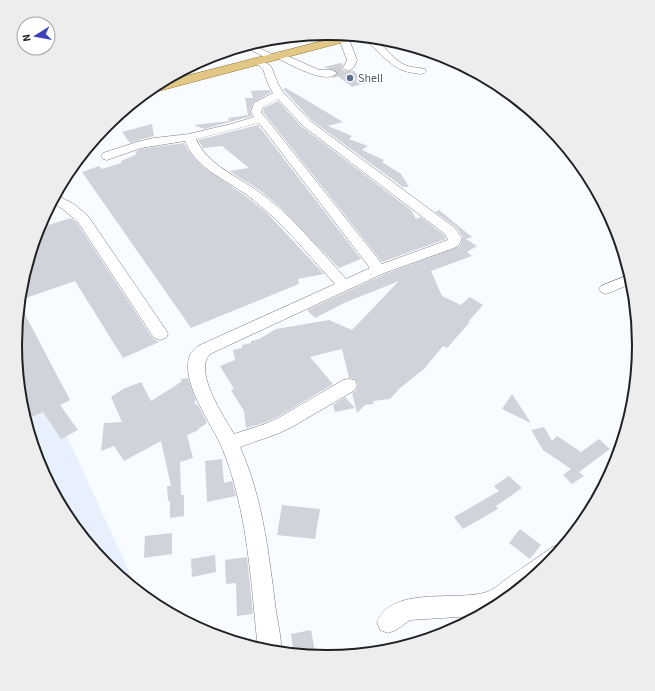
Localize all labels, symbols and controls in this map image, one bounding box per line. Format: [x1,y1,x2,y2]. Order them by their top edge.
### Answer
north arrow [16,16,56,56]
text: N [19,33,35,43]
place label: Shell [358,70,383,87]
marker: Shell [345,73,355,83]

